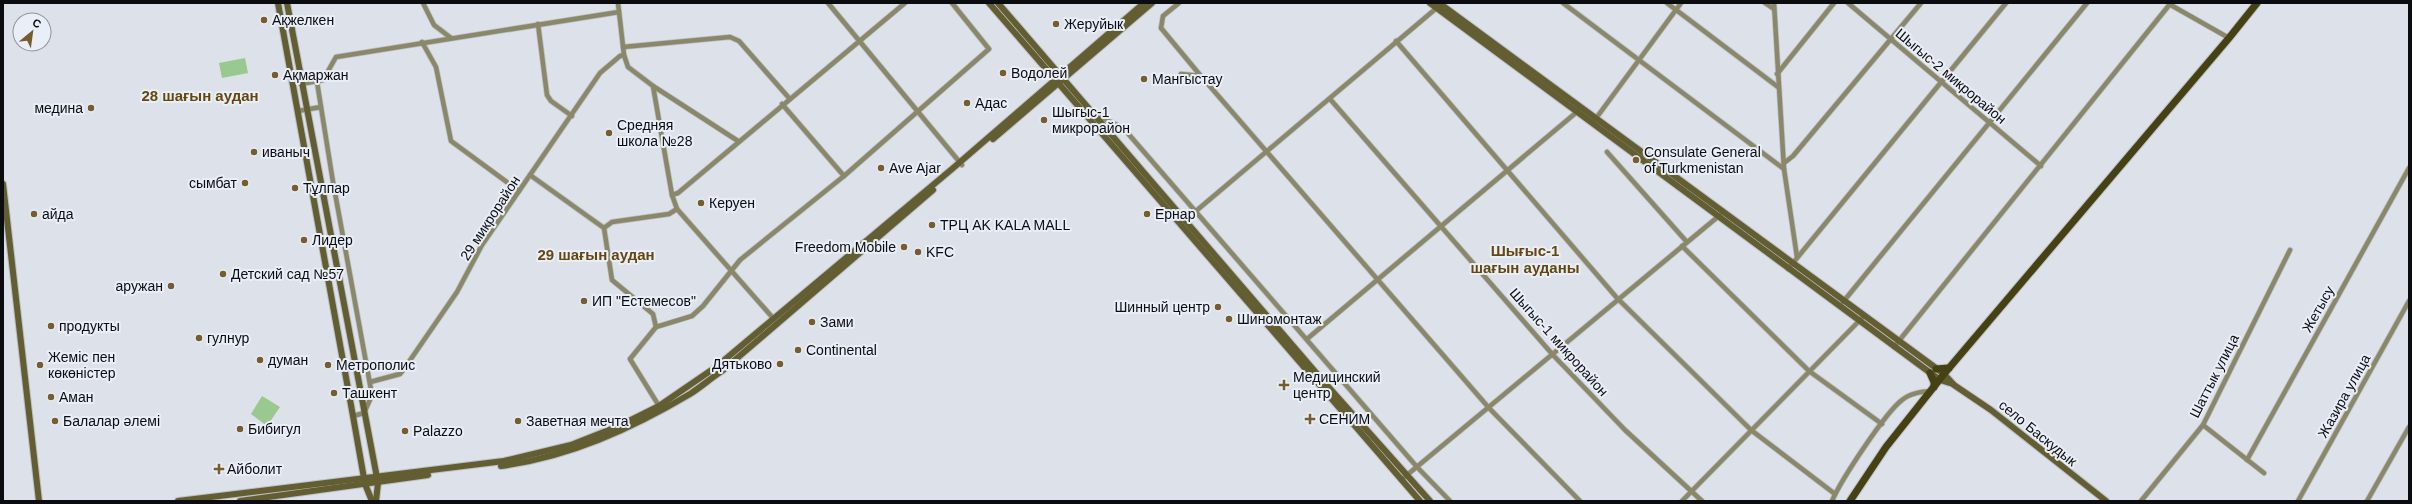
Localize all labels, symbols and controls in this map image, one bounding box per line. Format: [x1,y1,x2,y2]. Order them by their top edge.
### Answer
north arrow [12,12,52,52]
place label: Ақжелкен [272,12,334,28]
marker: Ақжелкен [259,15,269,25]
text: С [30,16,43,30]
place label: Жеруйык [1064,16,1124,32]
marker: Жеруйык [1051,19,1061,29]
street label: Шыгыс-2 микрорайон [1892,25,2010,127]
place label: Водолей [1011,65,1067,81]
place label: Ақмаржан [283,67,349,83]
marker: Водолей [998,68,1008,78]
marker: Ақмаржан [270,70,280,80]
place label: Мангыстау [1152,71,1222,87]
marker: Мангыстау [1139,74,1149,84]
district label: 28 шағын аудан [141,87,259,104]
place label: Адас [975,95,1007,111]
marker: Адас [962,98,972,108]
place label: медина [34,100,83,116]
marker: медина [86,103,96,113]
place label: Шыгыс-1 микрорайон [1052,104,1130,136]
marker: Шыгыс-1 микрорайон [1039,115,1049,125]
place label: Средняя школа №28 [617,117,693,149]
marker: Средняя школа №28 [604,128,614,138]
place label: иваныч [262,144,310,160]
place label: Consulate General of Turkmenistan [1644,144,1761,176]
marker: иваныч [249,147,259,157]
marker: Consulate General of Turkmenistan [1631,155,1641,165]
place label: Ave Ajar [889,160,941,176]
marker: Ave Ajar [876,163,886,173]
street label: 29 микрорайон [457,173,523,263]
place label: сымбат [189,175,238,191]
marker: сымбат [240,178,250,188]
place label: Тұлпар [303,180,350,196]
marker: Тұлпар [290,183,300,193]
place label: Керуен [709,195,755,211]
marker: Керуен [696,198,706,208]
place label: айда [42,206,74,222]
place label: Ернар [1155,206,1196,222]
marker: айда [29,209,39,219]
marker: Ернар [1142,209,1152,219]
place label: ТРЦ AK KALA MALL [940,217,1070,233]
marker: ТРЦ AK KALA MALL [927,220,937,230]
place label: Лидер [312,232,353,248]
marker: Лидер [299,235,309,245]
place label: Freedom Mobile [795,239,896,255]
marker: Freedom Mobile [899,242,909,252]
district label: Шығыс-1 шағын ауданы [1470,242,1580,276]
place label: KFC [926,244,954,260]
district label: 29 шағын аудан [537,246,655,263]
marker: KFC [913,247,923,257]
place label: Детский сад №57 [231,266,344,282]
marker: Детский сад №57 [218,269,228,279]
place label: аружан [116,278,163,294]
marker: аружан [166,281,176,291]
street label: Жетысу [2299,283,2337,335]
street label: Шыгыс-1 микрорайон [1506,285,1612,399]
place label: ИП "Естемесов" [592,293,696,309]
marker: ИП "Естемесов" [579,296,589,306]
place label: Шинный центр [1115,299,1210,315]
marker: Шинный центр [1213,302,1223,312]
place label: Шиномонтаж [1237,311,1322,327]
place label: Зами [820,314,854,330]
marker: Шиномонтаж [1224,314,1234,324]
marker: Зами [807,317,817,327]
place label: продукты [59,318,120,334]
marker: продукты [46,321,56,331]
place label: гулнур [207,330,250,346]
street label: Шаттык улица [2186,331,2242,420]
marker: гулнур [194,333,204,343]
place label: Continental [806,342,877,358]
marker: Continental [793,345,803,355]
place label: Жеміс пен көкөністер [48,349,116,381]
street label: Жазира улица [2314,351,2374,441]
place label: думан [268,352,308,368]
marker: думан [255,355,265,365]
place label: Дятьково [712,356,772,372]
place label: Метрополис [336,357,415,373]
marker: Дятьково [775,359,785,369]
marker: Жеміс пен көкөністер [35,360,45,370]
marker: Метрополис [323,360,333,370]
place label: Медицинский центр [1293,369,1381,401]
marker: Медицинский центр [1278,379,1290,391]
place label: Ташкент [342,385,398,401]
marker: Ташкент [329,388,339,398]
place label: Аман [59,389,93,405]
marker: Аман [46,392,56,402]
street label: село Баскудык [1996,397,2081,470]
place label: СЕНИМ [1319,411,1370,427]
place label: Балалар әлемі [63,413,160,429]
place label: Заветная мечта [526,413,629,429]
marker: СЕНИМ [1304,413,1316,425]
marker: Балалар әлемі [50,416,60,426]
marker: Заветная мечта [513,416,523,426]
place label: Бибигул [248,421,301,437]
place label: Palazzo [413,423,463,439]
marker: Бибигул [235,424,245,434]
marker: Palazzo [400,426,410,436]
place label: Айболит [227,461,283,477]
marker: Айболит [214,464,224,474]

